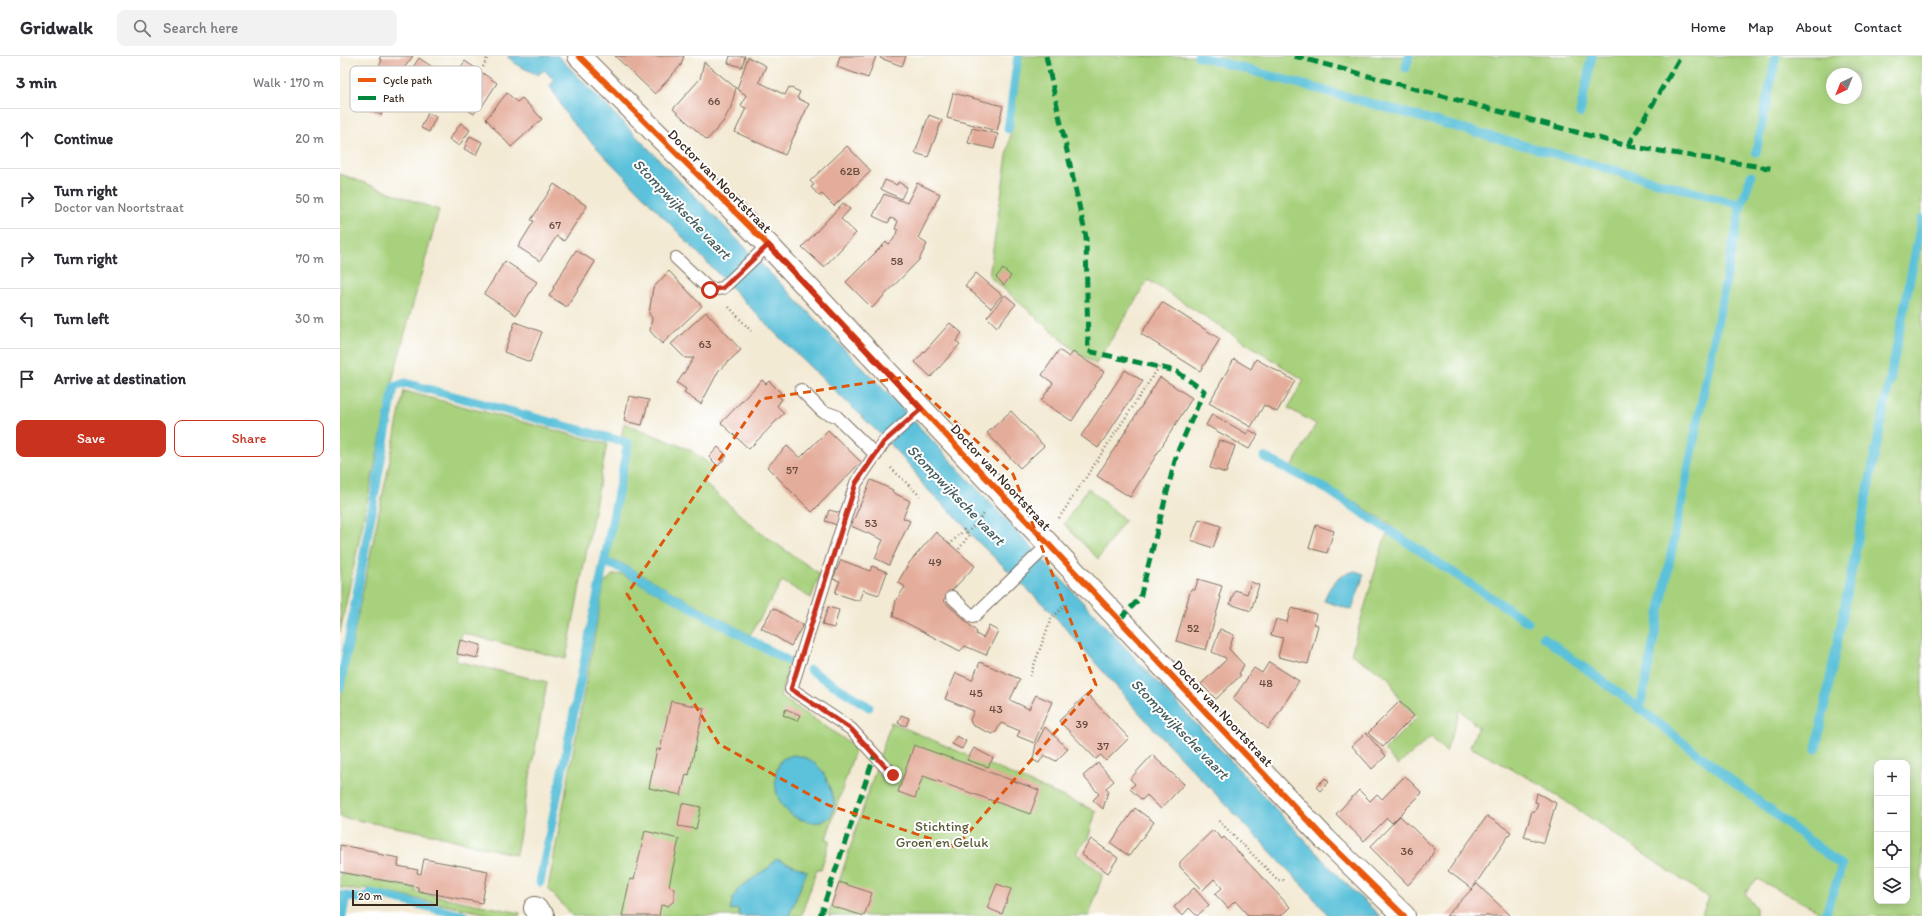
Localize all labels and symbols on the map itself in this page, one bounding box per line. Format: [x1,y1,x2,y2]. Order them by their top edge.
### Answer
legend [350,66,482,112]
north arrow [1826,68,1862,104]
text: Cycle path [383,74,432,87]
text: Path [383,92,405,105]
house number: 66 [708,94,720,108]
street label: Doctor van Noortstraat [664,126,775,237]
water label: Stompwijksche vaart [629,155,736,264]
house number: 62B [840,164,860,178]
house number: 67 [549,218,561,232]
house number: 58 [891,254,904,268]
route start [701,281,719,299]
house number: 63 [699,337,712,351]
street label: Doctor van Noortstraat [947,420,1055,534]
water label: Stompwijksche vaart [903,441,1010,550]
house number: 57 [786,463,798,477]
house number: 53 [865,516,878,530]
house number: 49 [928,555,942,569]
house number: 52 [1187,621,1200,635]
street label: Doctor van Noortstraat [1169,656,1277,770]
water label: Stompwijksche vaart [1127,675,1234,784]
house number: 48 [1259,676,1273,690]
house number: 45 [969,686,983,700]
house number: 43 [989,702,1003,716]
house number: 39 [1076,717,1088,731]
house number: 37 [1097,739,1109,753]
route end [884,766,902,784]
park label: Stichting Groen en Geluk [896,818,988,851]
house number: 36 [1401,844,1413,858]
scale bar [352,888,438,907]

